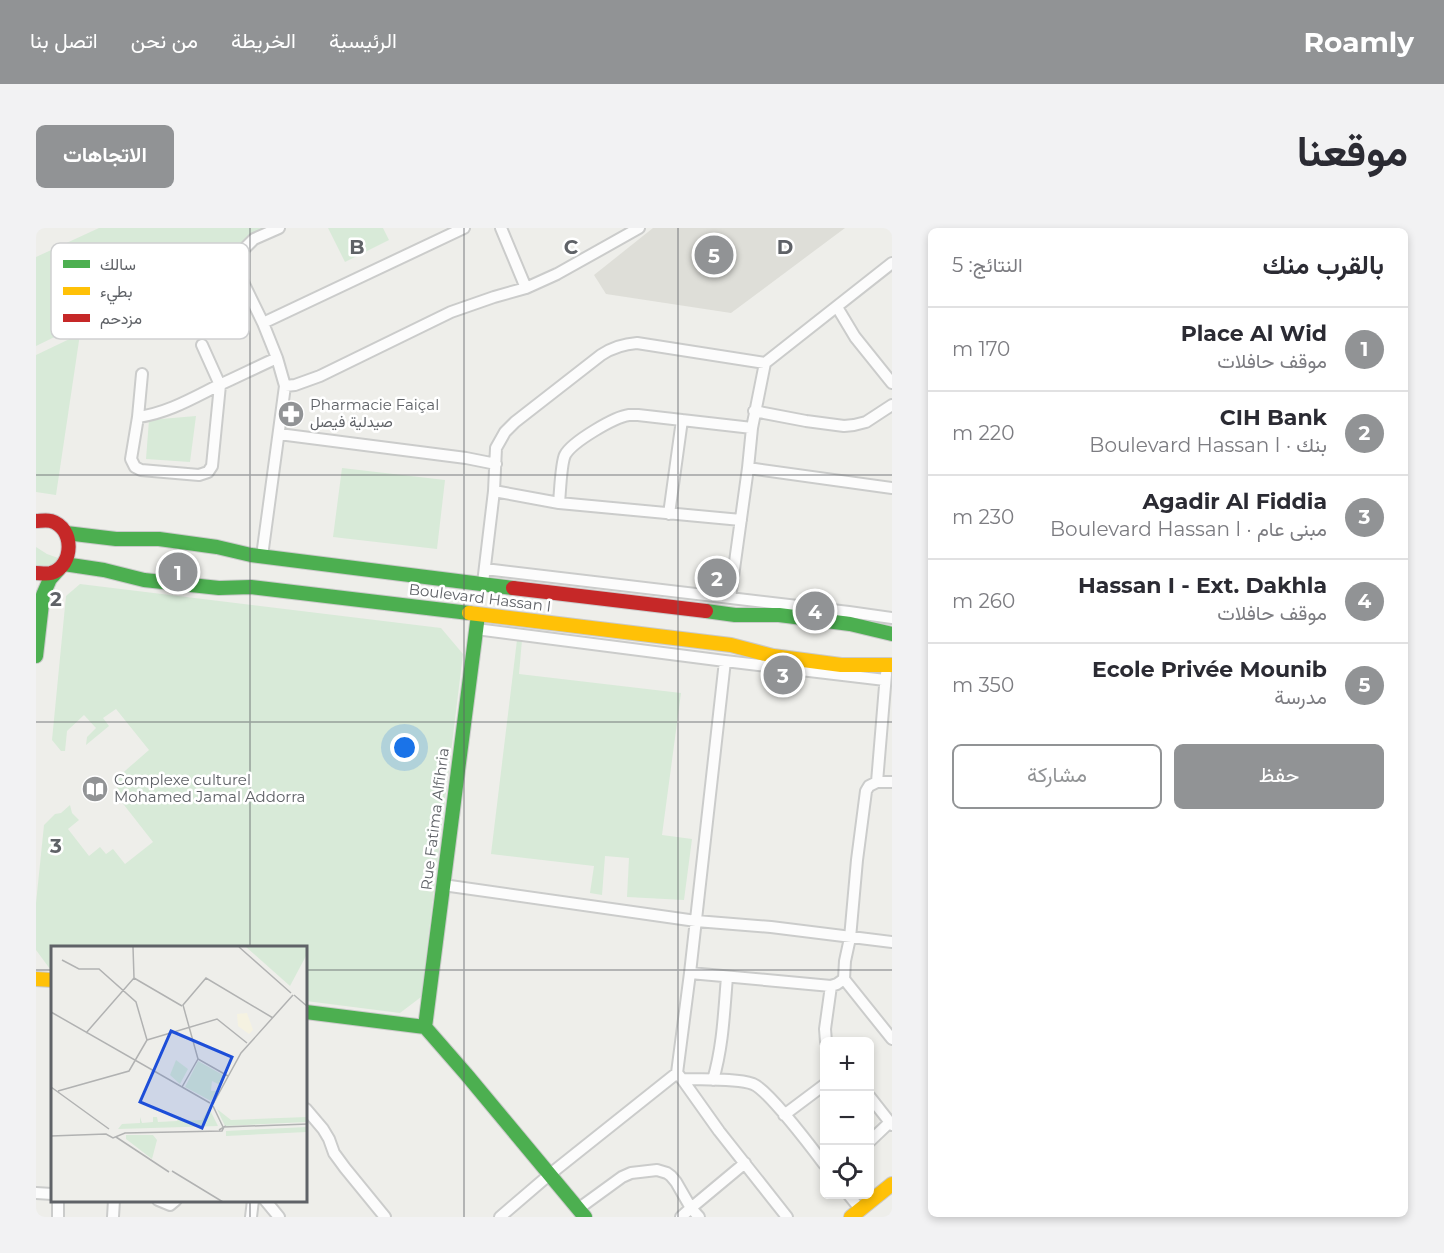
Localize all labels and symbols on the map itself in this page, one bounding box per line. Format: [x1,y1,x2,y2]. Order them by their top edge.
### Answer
pin: 5 [694,232,734,278]
text: B [349,235,365,259]
text: C [564,235,579,259]
text: D [777,235,793,259]
legend [51,243,249,339]
text: سالك [100,255,136,274]
text: بطيء [100,282,132,305]
text: مزدحم [100,309,142,329]
place label: Pharmacie Faiçal صيدلية فيصل [310,395,439,431]
pharmacy icon: Pharmacie Faiçal صيدلية فيصل [276,399,306,429]
pin: 1 [158,550,198,594]
pin: 2 [698,556,736,600]
street label: Boulevard Hassan I [408,579,552,616]
text: 2 [50,587,62,611]
pin: 4 [796,588,834,634]
pin: 3 [764,652,802,698]
your location [390,733,419,762]
street label: Rue Fatima Alfihria [416,747,453,891]
place label: Complexe culturel Mohamed Jamal Addorra [114,770,305,806]
library icon: Complexe culturel Mohamed Jamal Addorra [80,774,110,804]
text: 3 [49,834,62,858]
inset map [51,946,308,1202]

